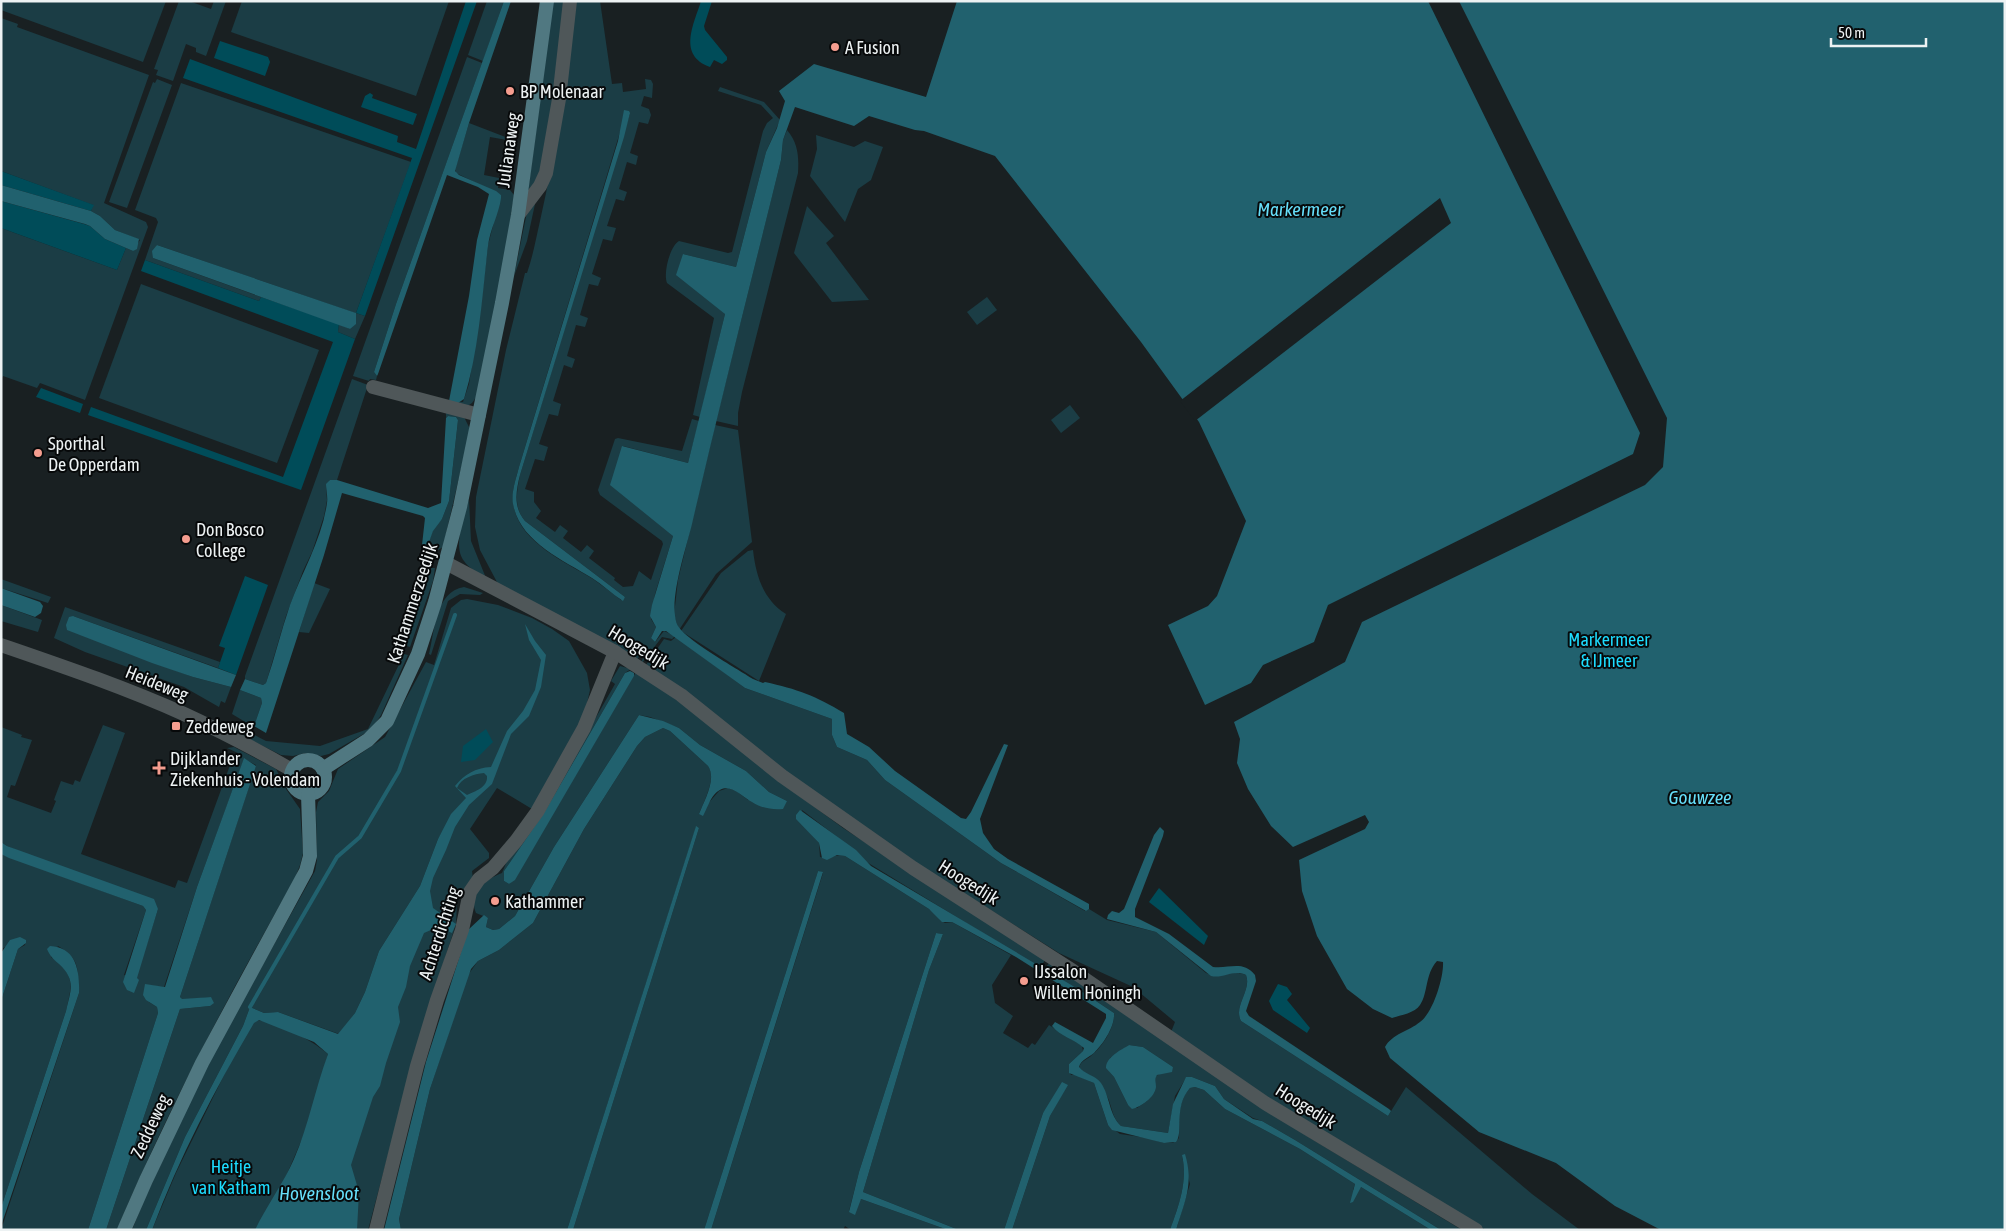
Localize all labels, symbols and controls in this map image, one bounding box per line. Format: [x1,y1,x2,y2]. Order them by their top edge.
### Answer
scale bar [1831,15,1926,47]
text: 50 m [1838,24,1865,41]
place label: A Fusion [845,37,900,58]
marker: A Fusion [829,41,841,53]
place label: BP Molenaar [520,81,605,102]
marker: BP Molenaar [504,85,516,97]
street label: Julianaweg [492,111,524,189]
water label: Markermeer [1257,198,1344,220]
place label: Sporthal De Opperdam [48,433,140,475]
marker: Sporthal De Opperdam [32,447,44,459]
place label: Don Bosco College [196,519,264,561]
marker: Don Bosco College [180,533,192,545]
street label: Kathammerzeedijk [383,540,441,666]
street label: Hoogedijk [605,621,673,673]
park label: Markermeer & IJmeer [1568,629,1650,671]
street label: Heideweg [123,661,192,705]
place label: Zeddeweg [186,716,254,737]
marker: Zeddeweg [170,720,182,732]
place label: Dijklander Ziekenhuis - Volendam [170,748,320,790]
marker: Dijklander Ziekenhuis - Volendam [152,761,166,775]
water label: Gouwzee [1668,786,1732,808]
street label: Hoogedijk [935,855,1003,909]
street label: Achterdichting [414,884,464,982]
place label: Kathammer [505,891,584,912]
marker: Kathammer [489,895,501,907]
place label: IJssalon Willem Honingh [1034,961,1141,1003]
marker: IJssalon Willem Honingh [1018,975,1030,987]
street label: Hoogedijk [1272,1079,1340,1133]
street label: Zeddeweg [126,1091,174,1161]
park label: Heitje van Katham [192,1156,270,1198]
water label: Hovensloot [279,1182,360,1204]

